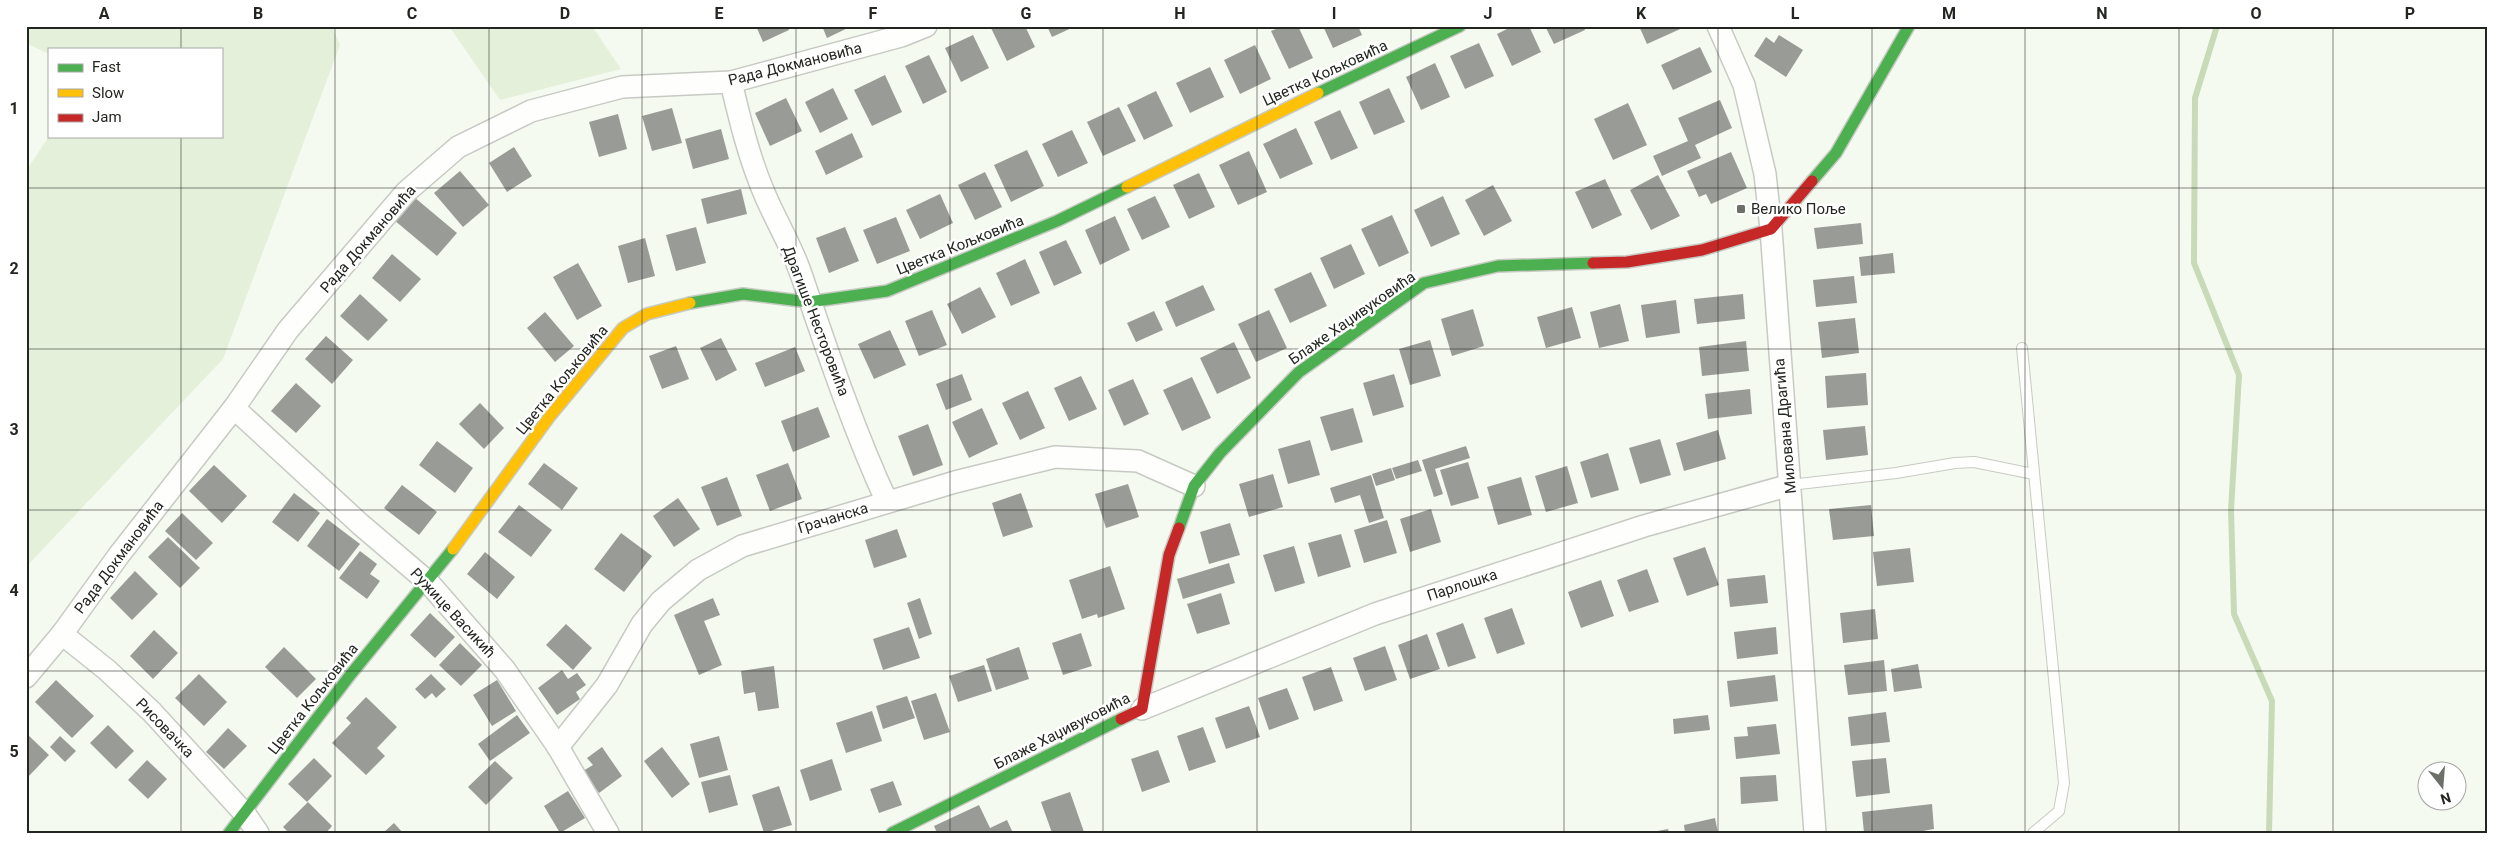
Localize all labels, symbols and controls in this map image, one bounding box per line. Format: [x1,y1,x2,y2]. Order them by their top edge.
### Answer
text: A [99,4,110,23]
text: B [253,4,263,23]
text: C [407,4,417,23]
text: D [560,4,570,23]
text: E [715,4,724,23]
text: F [869,4,878,23]
text: G [1021,4,1032,23]
text: H [1174,4,1186,23]
text: I [1332,4,1336,23]
text: J [1484,4,1492,23]
text: K [1636,4,1647,23]
text: L [1791,4,1800,23]
text: M [1942,4,1956,23]
text: N [2096,4,2108,23]
text: O [2250,4,2262,23]
text: P [2405,4,2415,23]
street label: Цветка Кољковића [1260,36,1390,110]
street label: Рада Докмановића [726,39,864,89]
legend [48,48,222,138]
text: Fast [92,58,121,76]
text: Slow [92,84,124,102]
text: 1 [9,99,19,118]
text: Jam [92,108,122,126]
street label: Рада Докмановића [316,181,420,297]
place label: Велико Поље [1751,200,1846,218]
marker: Велико Поље [1735,203,1747,215]
street label: Цветка Кољковића [894,211,1026,279]
street label: Драгише Несторовића [779,243,853,399]
text: 2 [9,259,19,278]
street label: Блаже Хаџивуковића [1285,268,1419,368]
street label: Цветка Кољковића [512,322,612,438]
street label: Милована Драгића [1770,358,1800,494]
text: 3 [9,420,19,439]
street label: Рада Докмановића [71,497,167,617]
street label: Грачанска [796,499,870,537]
street label: Ружице Васикић [407,564,499,662]
street label: Парлошка [1425,565,1499,605]
text: 4 [9,581,19,600]
street label: Цветка Кољковића [264,640,362,758]
street label: Блаже Хаџивуковића [991,689,1133,773]
street label: Рисовачка [132,695,198,761]
text: 5 [9,742,19,761]
north arrow [2416,762,2466,812]
text: N [2439,789,2453,808]

